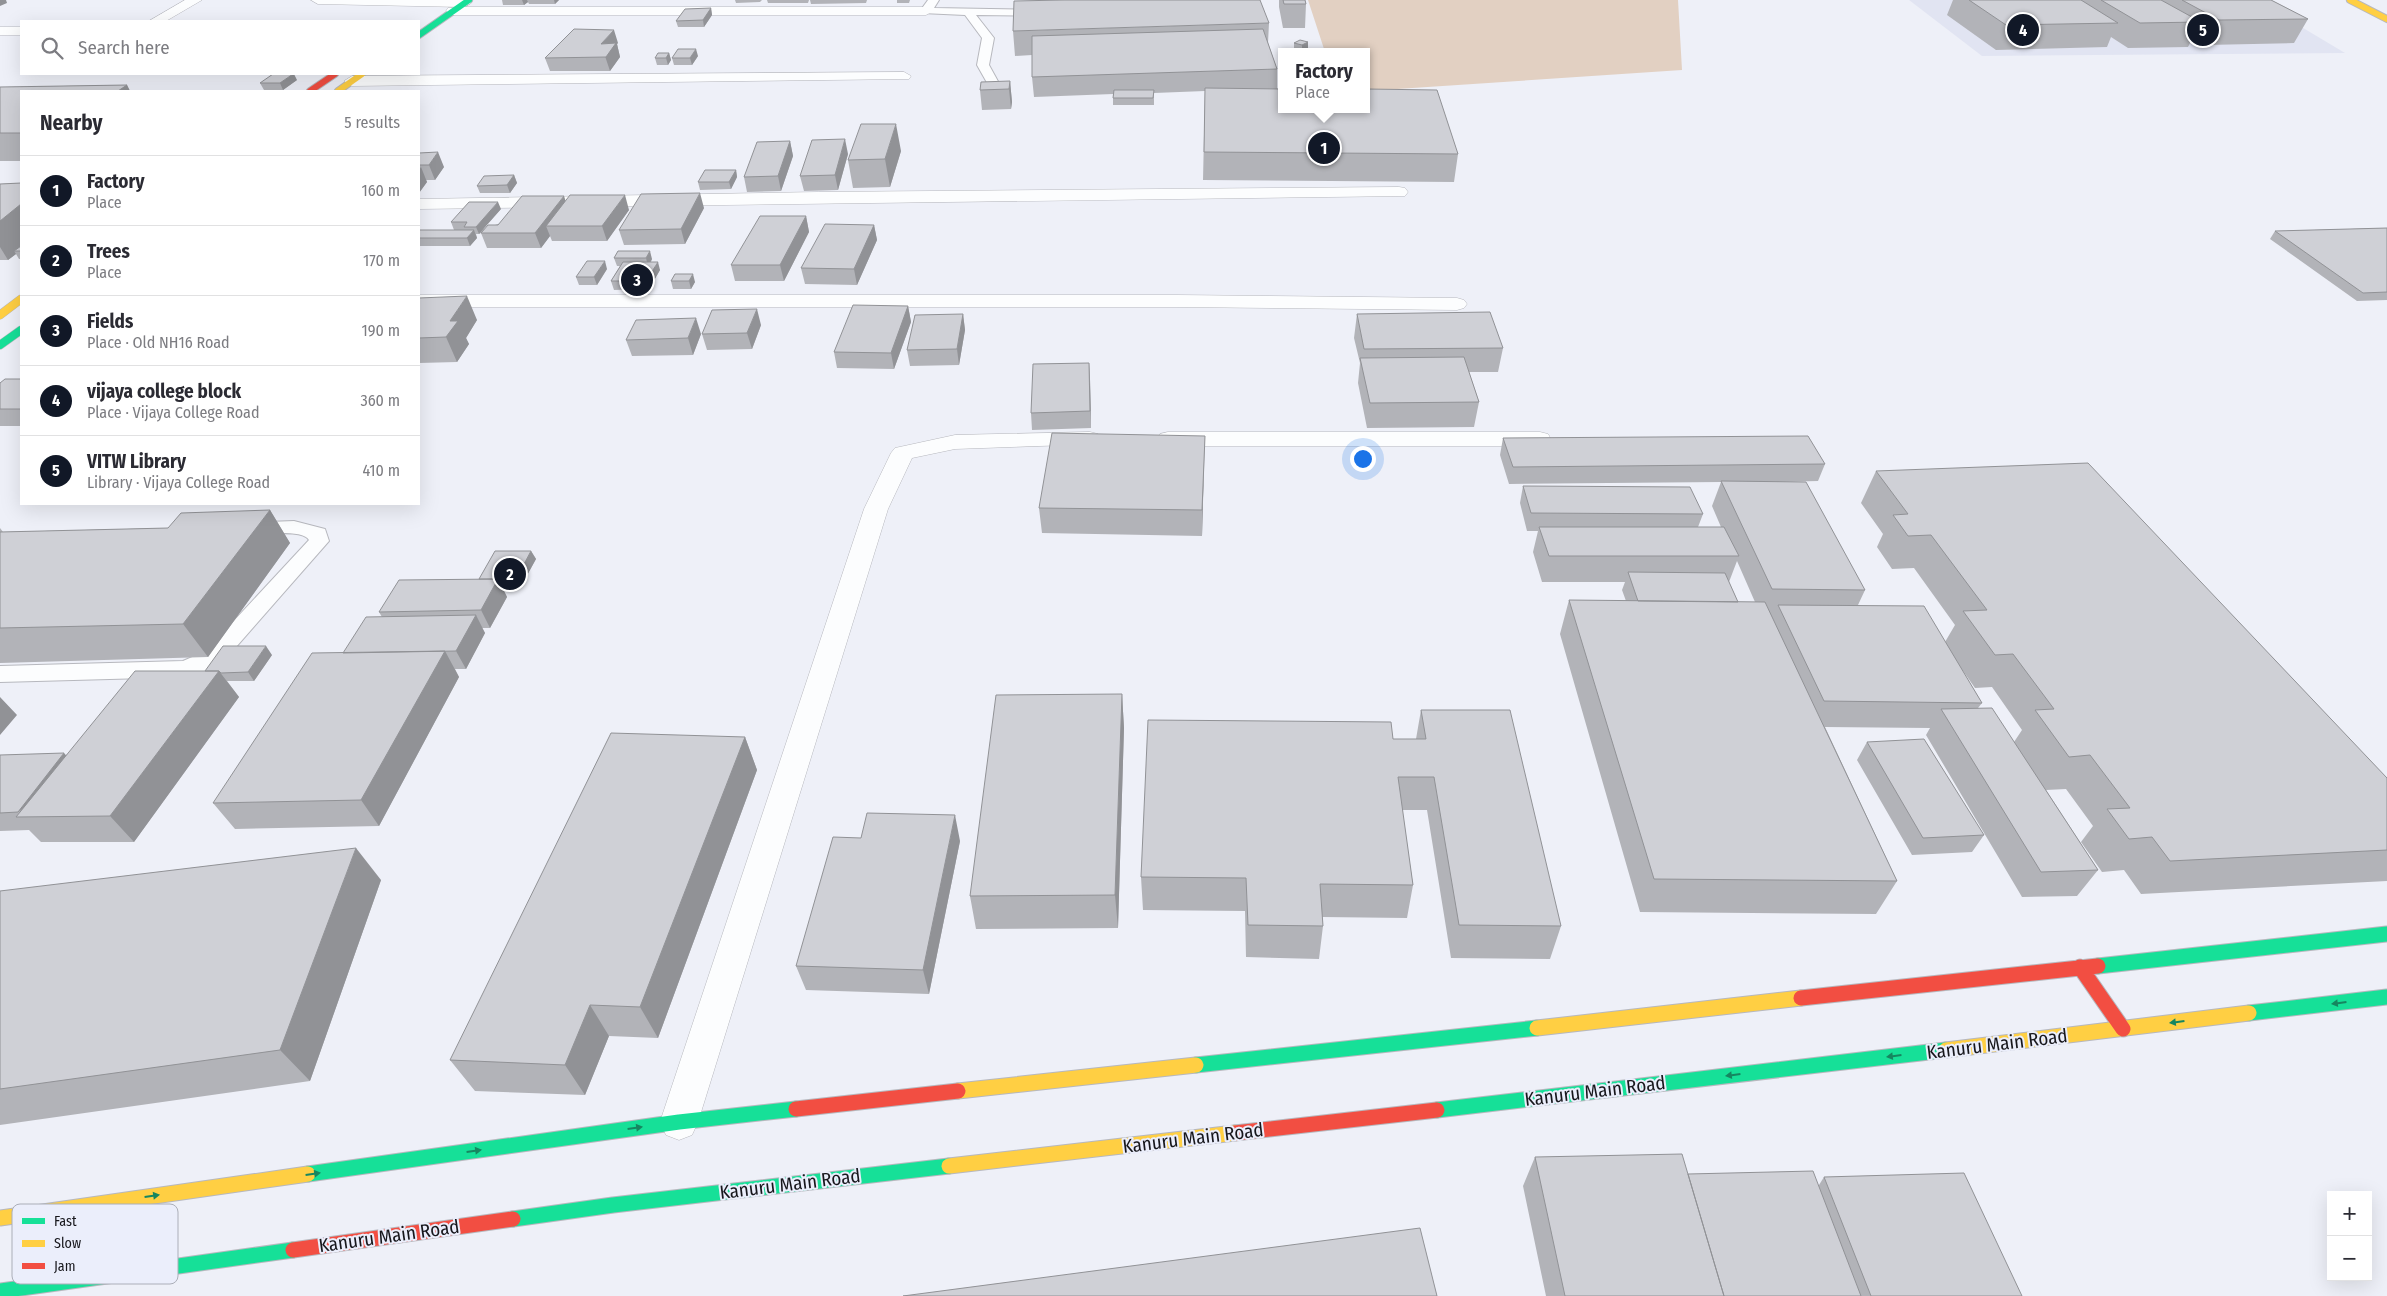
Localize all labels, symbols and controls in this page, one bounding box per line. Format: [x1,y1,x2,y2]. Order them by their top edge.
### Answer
pin: 4 [2007,11,2039,49]
pin: 5 [2187,11,2219,49]
search box [20,20,420,75]
icon: search [38,34,66,62]
text: Search here [78,36,170,59]
popup [1278,48,1370,113]
text: Factory [1295,60,1353,83]
text: Place [1295,83,1330,102]
text: Nearby [40,110,102,136]
text: 5 results [344,113,400,132]
pin: 1 [1308,129,1340,167]
text: Factory [87,170,144,193]
text: 1 [53,181,59,200]
text: 160 m [361,181,400,200]
text: Place [87,193,122,212]
text: Trees [87,240,130,263]
text: 2 [52,251,60,270]
text: 170 m [363,251,400,270]
pin: 3 [621,261,653,299]
text: Place [87,263,122,282]
text: Fields [87,310,133,333]
text: 3 [52,321,60,340]
text: 190 m [362,321,400,340]
text: Place · Old NH16 Road [87,333,230,352]
text: vijaya college block [87,380,241,403]
text: 4 [52,391,60,410]
text: 360 m [360,391,400,410]
text: Place · Vijaya College Road [87,403,259,422]
your location [1350,446,1376,472]
text: VITW Library [87,450,186,473]
text: 5 [52,461,60,480]
text: 410 m [362,461,400,480]
text: Library · Vijaya College Road [87,473,270,492]
pin: 2 [494,555,526,593]
one-way arrow [2330,999,2346,1007]
one-way arrow [2169,1018,2185,1026]
street label: Kanuru Main Road [1925,1024,2069,1064]
one-way arrow [1886,1052,1902,1060]
street label: Kanuru Main Road [1523,1071,1667,1111]
one-way arrow [1725,1071,1741,1079]
street label: Kanuru Main Road [1121,1118,1265,1158]
one-way arrow [627,1124,643,1132]
one-way arrow [466,1146,482,1154]
street label: Kanuru Main Road [718,1164,862,1204]
one-way arrow [305,1169,321,1177]
map controls [2327,1191,2372,1281]
button: + [2327,1191,2372,1236]
one-way arrow [145,1192,161,1200]
legend [12,1204,178,1284]
text: Fast [54,1213,77,1230]
street label: Kanuru Main Road [317,1215,461,1257]
text: Slow [54,1235,81,1252]
button: − [2327,1236,2372,1281]
text: Jam [54,1258,75,1275]

